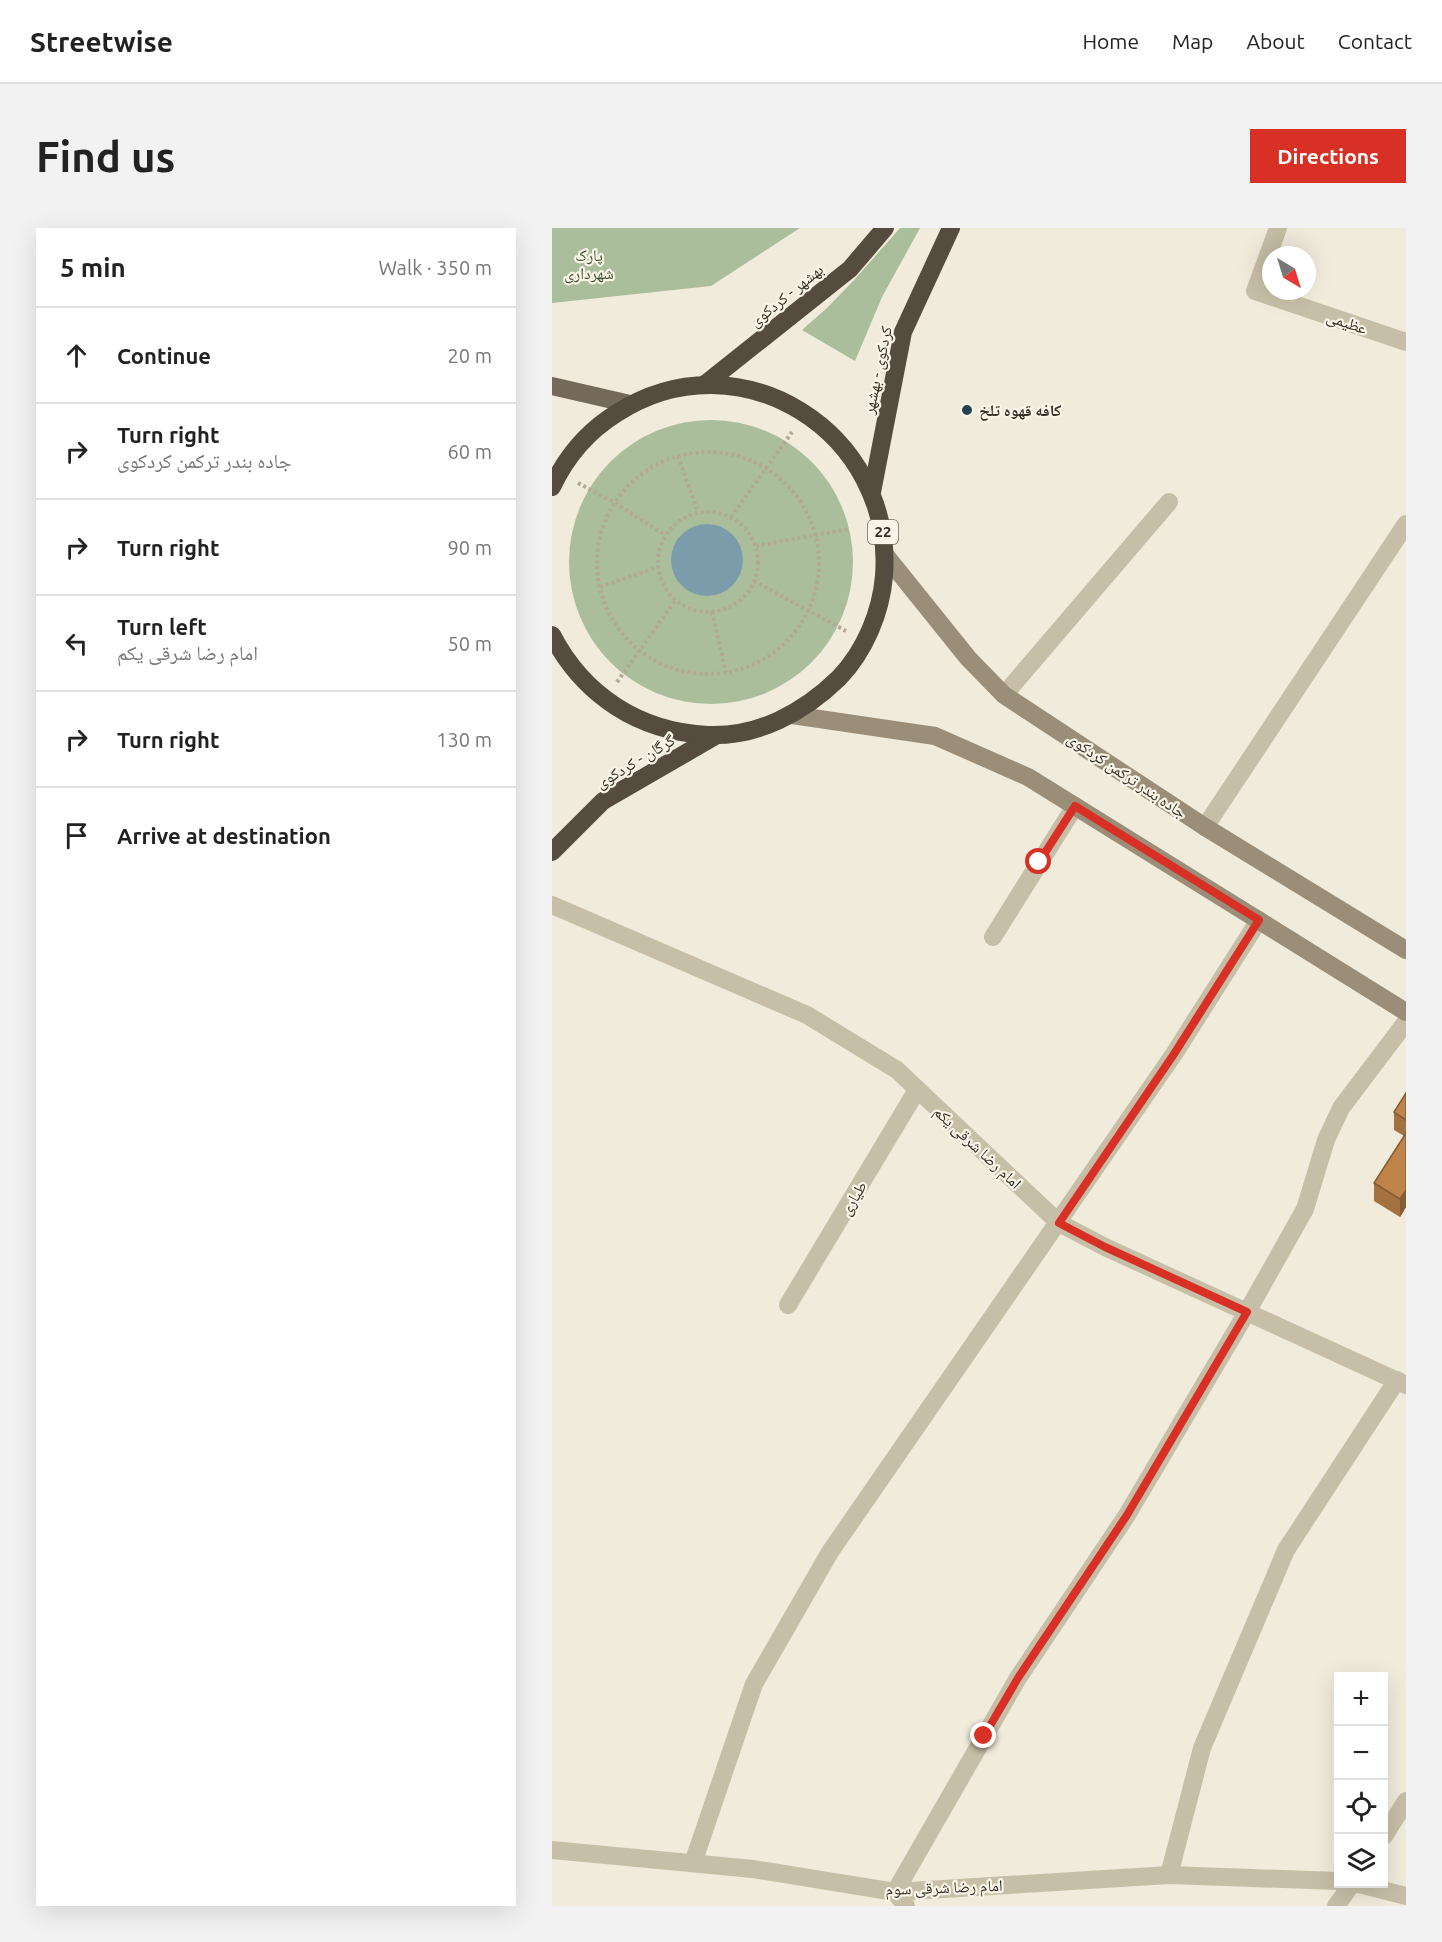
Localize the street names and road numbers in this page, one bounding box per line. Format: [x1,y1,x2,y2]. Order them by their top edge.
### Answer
street label: بهشهر - کردکوی [746,260,828,332]
street label: عظیمی [1324,307,1370,339]
street label: کردکوی - بهشهر [859,324,897,417]
road number: 22 [868,520,898,544]
street label: جاده بندر ترکمن کردکوی [1063,729,1190,823]
street label: گرگان - کردکوی [592,730,679,793]
street label: امام رضا شرقی یکم [929,1102,1025,1193]
street label: طیاری [836,1178,872,1219]
street label: امام رضا شرقی سوم [885,1876,1003,1900]

